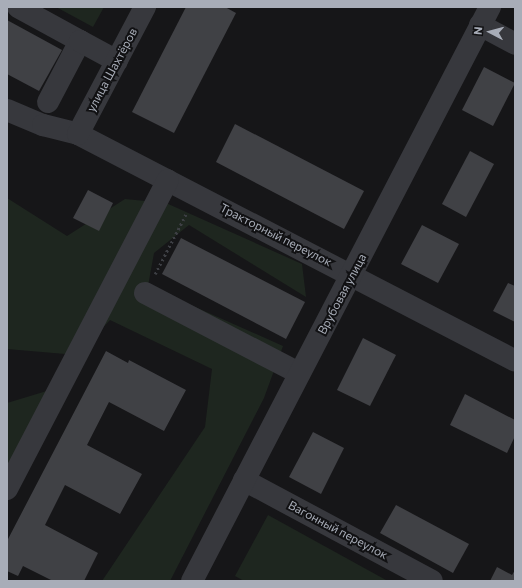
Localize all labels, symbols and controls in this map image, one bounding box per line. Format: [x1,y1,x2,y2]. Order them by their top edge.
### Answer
north arrow [470,12,510,52]
street label: улица Шахтёров [84,26,140,114]
text: N [471,26,484,35]
street label: Тракторный переулок [218,201,334,269]
street label: Врубовая улица [315,251,369,337]
street label: Вагонный переулок [286,498,390,562]

